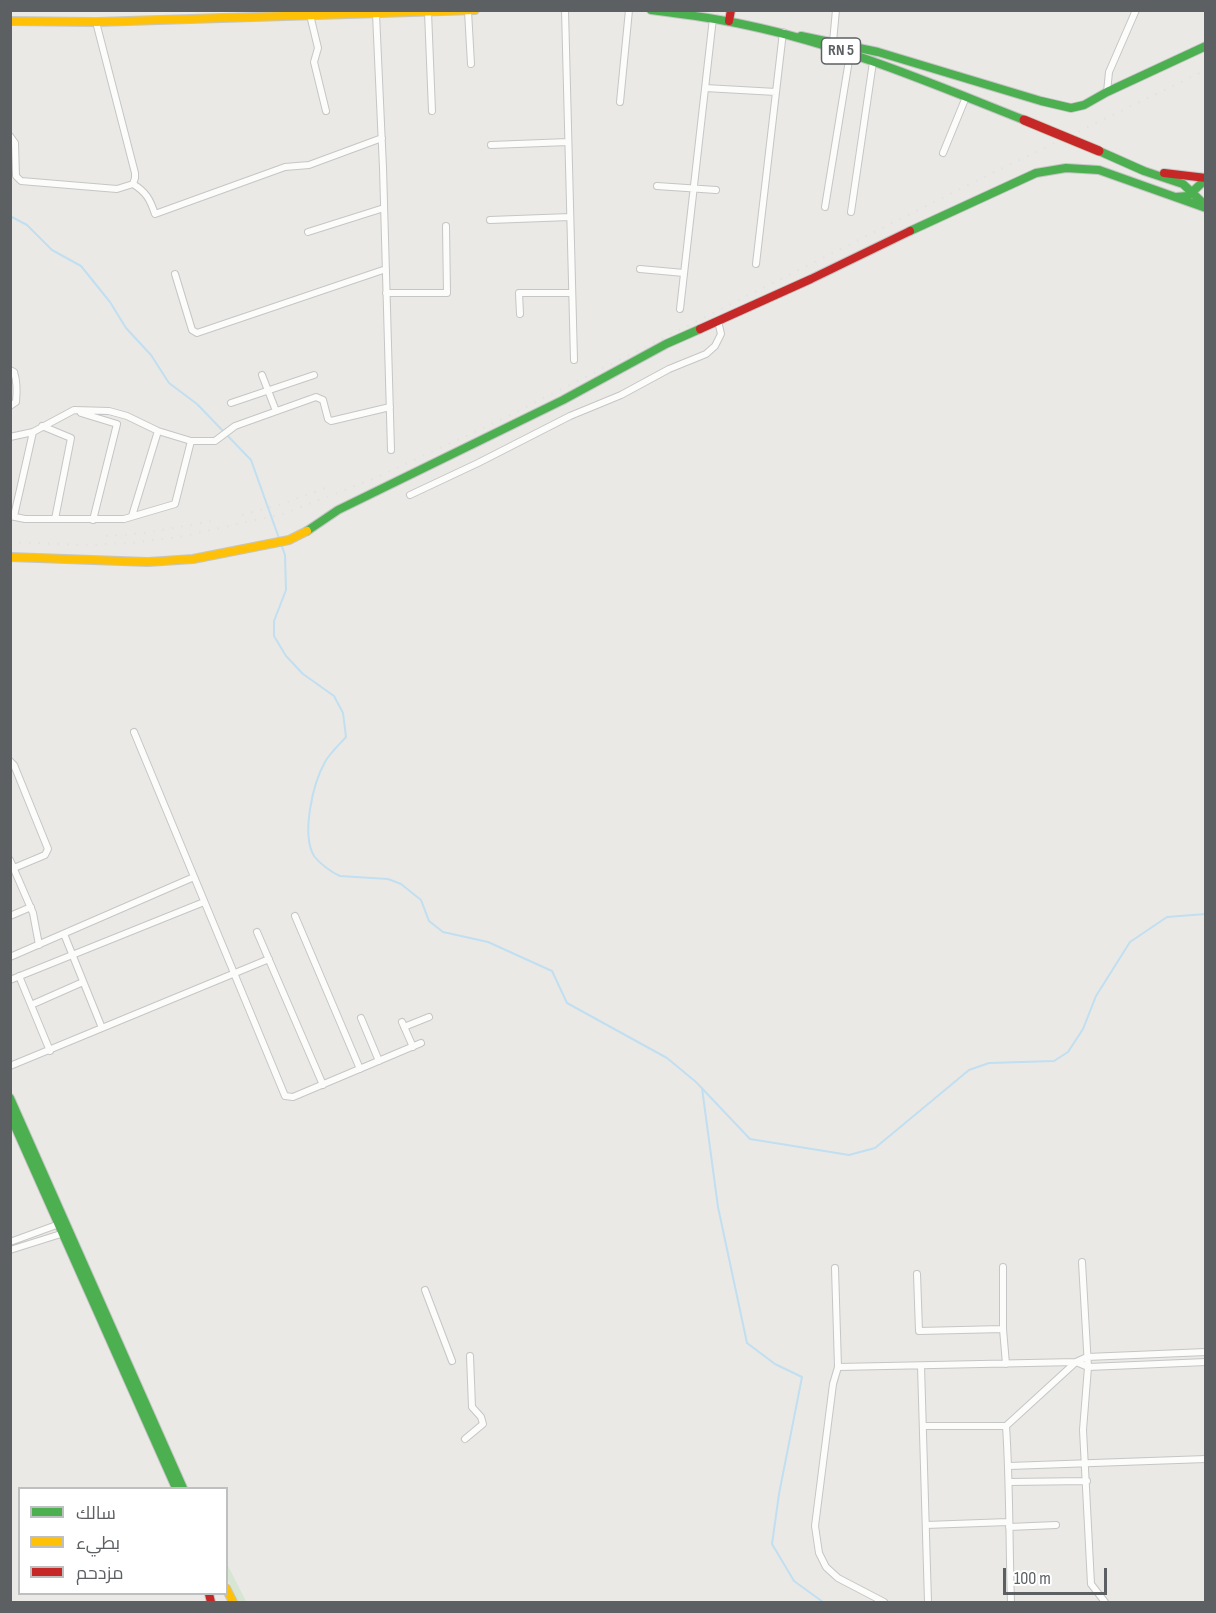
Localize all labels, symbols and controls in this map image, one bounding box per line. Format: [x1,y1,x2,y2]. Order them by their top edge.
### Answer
road number: RN 5 [822,38,860,64]
legend [18,1487,228,1595]
text: سالك [76,1503,116,1524]
text: بطيء [76,1533,120,1554]
scale bar [1006,1556,1110,1594]
text: مزدحم [76,1563,124,1584]
text: 100 m [1014,1568,1051,1589]

